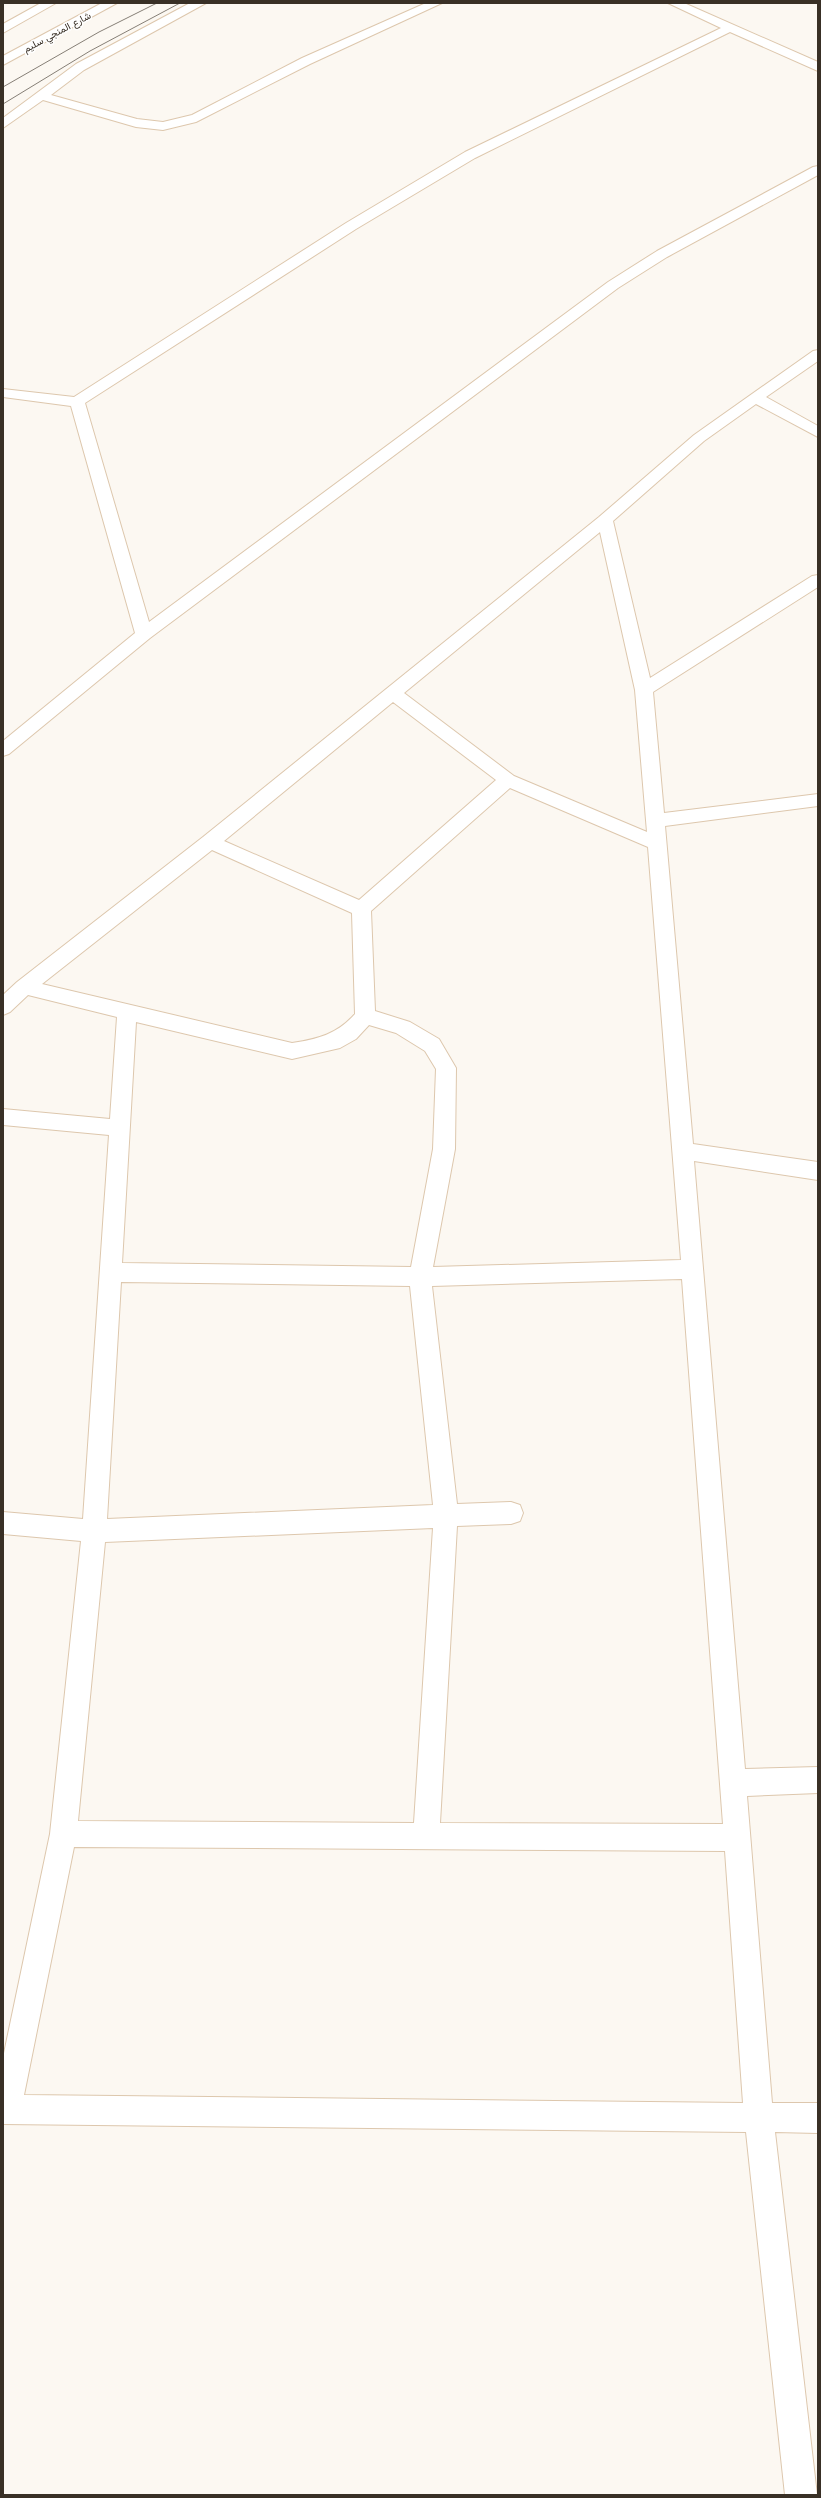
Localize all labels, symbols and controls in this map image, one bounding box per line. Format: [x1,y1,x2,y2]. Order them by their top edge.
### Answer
street label: شارع المنجي سليم [20,8,94,57]

